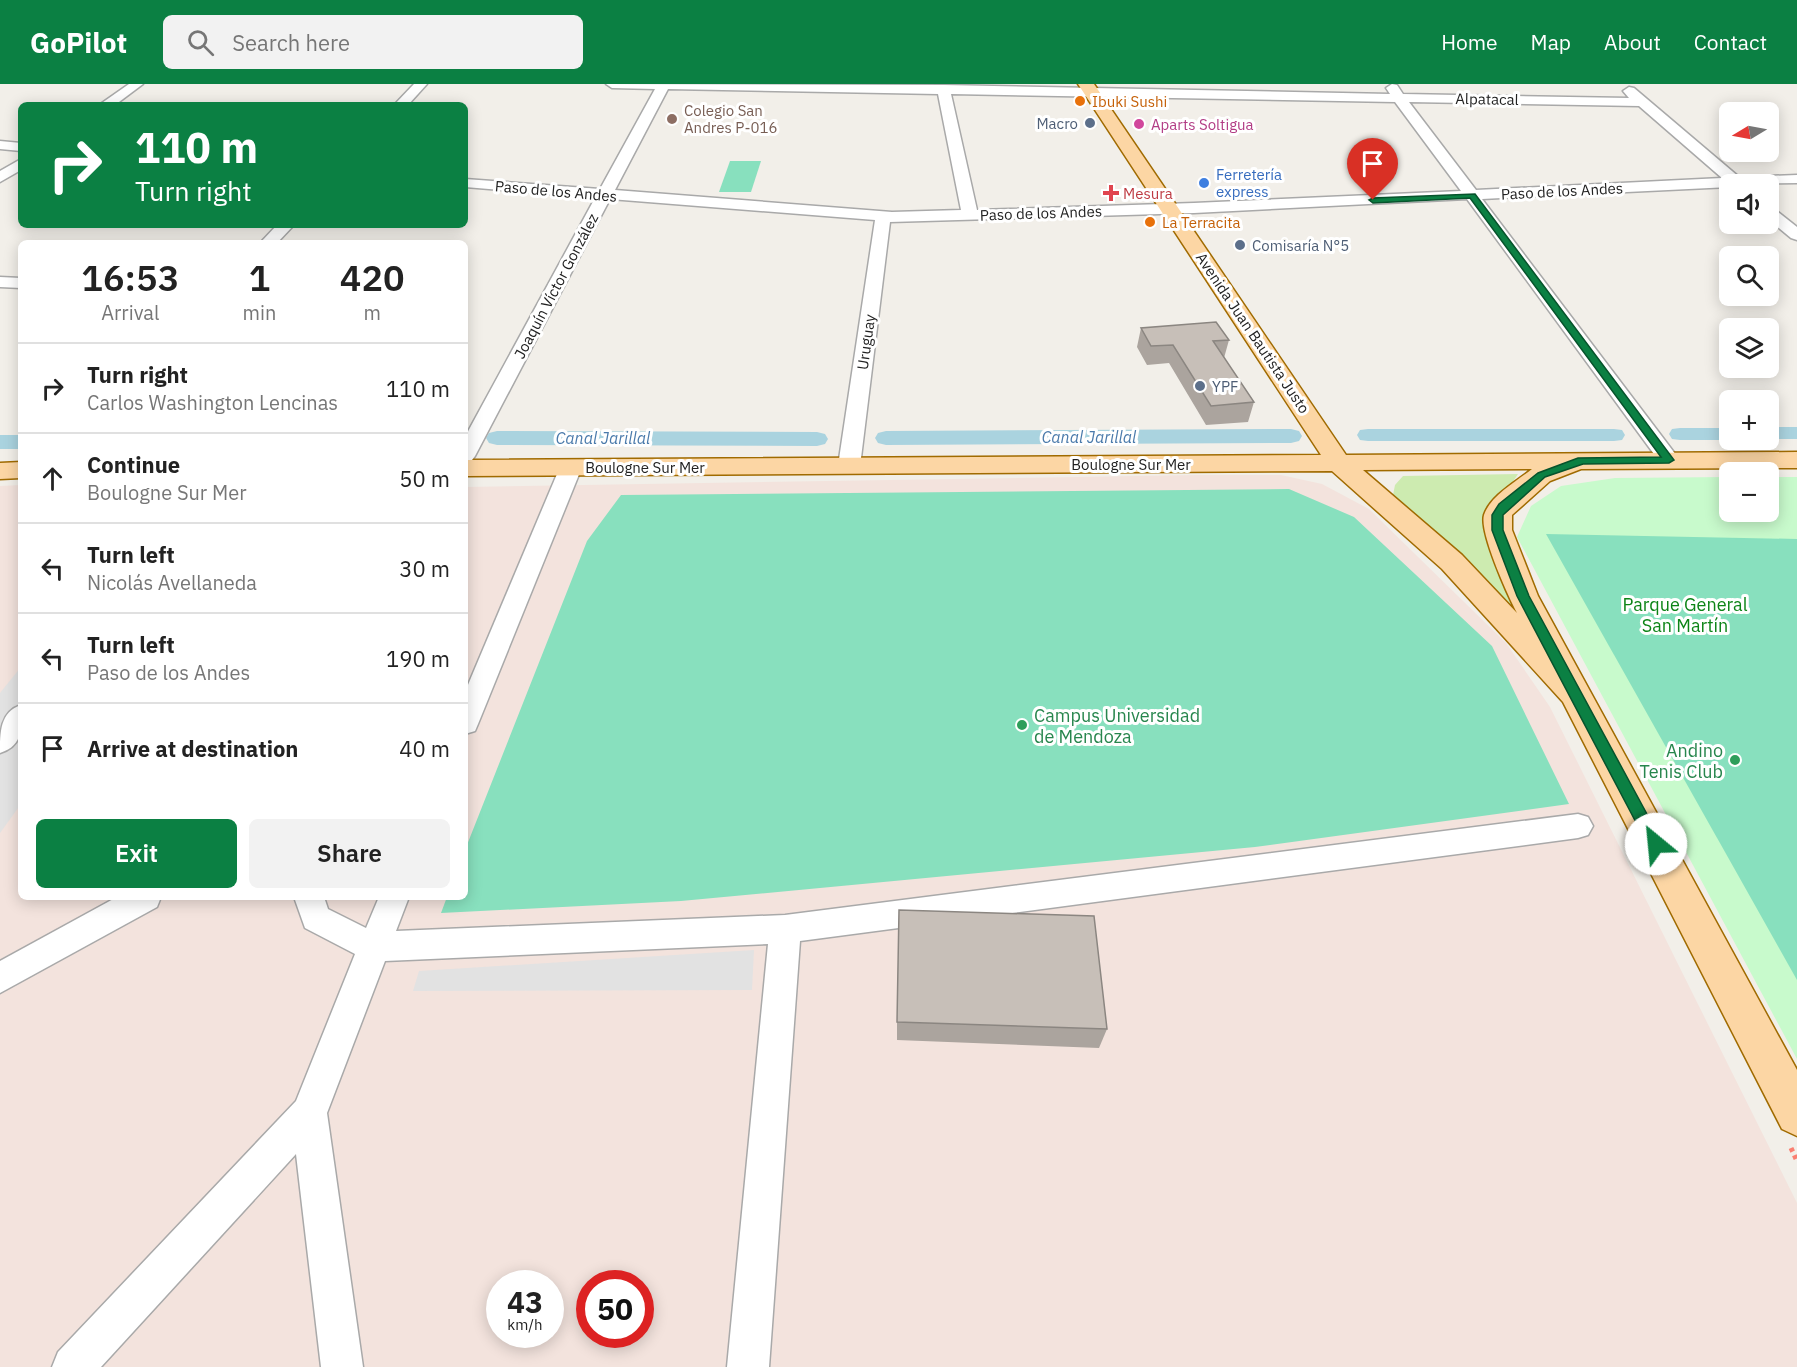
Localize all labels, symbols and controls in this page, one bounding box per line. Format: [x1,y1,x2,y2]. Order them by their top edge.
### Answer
search box [163,15,583,69]
text: GoPilot [30,24,127,61]
icon: search [184,26,217,59]
text: Search here [232,28,350,57]
text: Home [1441,28,1498,56]
text: Map [1531,28,1571,56]
text: About [1604,28,1661,56]
text: Contact [1694,28,1767,56]
street label: Alpatacal [1455,89,1519,109]
place label: Ibuki Sushi [1092,92,1167,111]
marker: Ibuki Sushi [1073,94,1087,108]
place label: Colegio San Andres P-016 [684,101,777,137]
north arrow [1719,102,1779,162]
map controls [1719,102,1779,522]
marker: Colegio San Andres P-016 [665,112,679,126]
place label: Macro [1036,114,1078,133]
place label: Aparts Soltigua [1151,115,1254,134]
marker: Macro [1083,116,1097,130]
marker: Aparts Soltigua [1132,117,1146,131]
text: 110 m [135,120,258,175]
icon: right [36,126,114,204]
pin [1347,138,1398,200]
icon: arrive [1356,147,1389,180]
place label: Ferretería express [1216,165,1282,201]
text: Turn right [135,173,252,208]
button: sound [1719,174,1779,234]
street label: Paso de los Andes [494,176,618,206]
marker: Ferretería express [1197,176,1211,190]
street label: Paso de los Andes [1500,178,1624,204]
place label: Mesura [1123,184,1173,203]
marker: Mesura [1104,186,1118,200]
street label: Paso de los Andes [980,201,1102,225]
street label: Joaquín Víctor González [510,210,602,362]
place label: La Terracita [1162,213,1240,232]
marker: La Terracita [1143,215,1157,229]
place label: Comisaría N°5 [1252,236,1349,255]
marker: Comisaría N°5 [1233,238,1247,252]
button: search [1719,246,1779,306]
street label: Avenida Juan Bautista Justo [1192,249,1314,417]
text: 16:53 [81,254,179,301]
text: 1 [249,254,270,301]
text: 420 [340,254,405,301]
text: Arrival [101,299,159,326]
text: min [243,299,276,326]
text: m [363,299,381,326]
street label: Uruguay [853,312,879,371]
button: layers [1719,318,1779,378]
text: Turn right [87,360,188,389]
icon: right [36,372,69,405]
text: 110 m [386,374,450,403]
place label: YPF [1212,377,1238,396]
marker: YPF [1193,379,1207,393]
text: Carlos Washington Lencinas [87,389,338,416]
button: + [1719,390,1779,450]
water label: Canal Jarillal [1042,427,1137,447]
water label: Canal Jarillal [556,428,651,448]
text: Continue [87,450,180,479]
street label: Boulogne Sur Mer [1071,455,1191,474]
street label: Boulogne Sur Mer [585,458,705,477]
icon: ahead [36,462,69,495]
button: − [1719,462,1779,522]
text: 50 m [399,464,450,493]
text: Boulogne Sur Mer [87,479,246,506]
text: Turn left [87,540,175,569]
icon: left [36,552,69,585]
text: 30 m [399,554,450,583]
text: Nicolás Avellaneda [87,569,257,596]
park label: Parque General San Martín [1622,593,1748,637]
text: Turn left [87,630,175,659]
icon: left [36,642,69,675]
text: 190 m [386,644,450,673]
text: Paso de los Andes [87,659,250,686]
place label: Campus Universidad de Mendoza [1034,704,1200,748]
marker: Campus Universidad de Mendoza [1015,718,1029,732]
icon: arrive [36,732,69,765]
text: Arrive at destination [87,734,298,763]
text: 40 m [399,734,450,763]
place label: Andino Tenis Club [1640,739,1723,783]
marker: Andino Tenis Club [1728,753,1742,767]
position arrow [1624,812,1688,876]
button: Exit [36,819,237,888]
button: Share [249,819,450,888]
speed limit sign: 50 [576,1270,654,1348]
text: 43 [507,1282,543,1321]
text: km/h [507,1315,543,1334]

